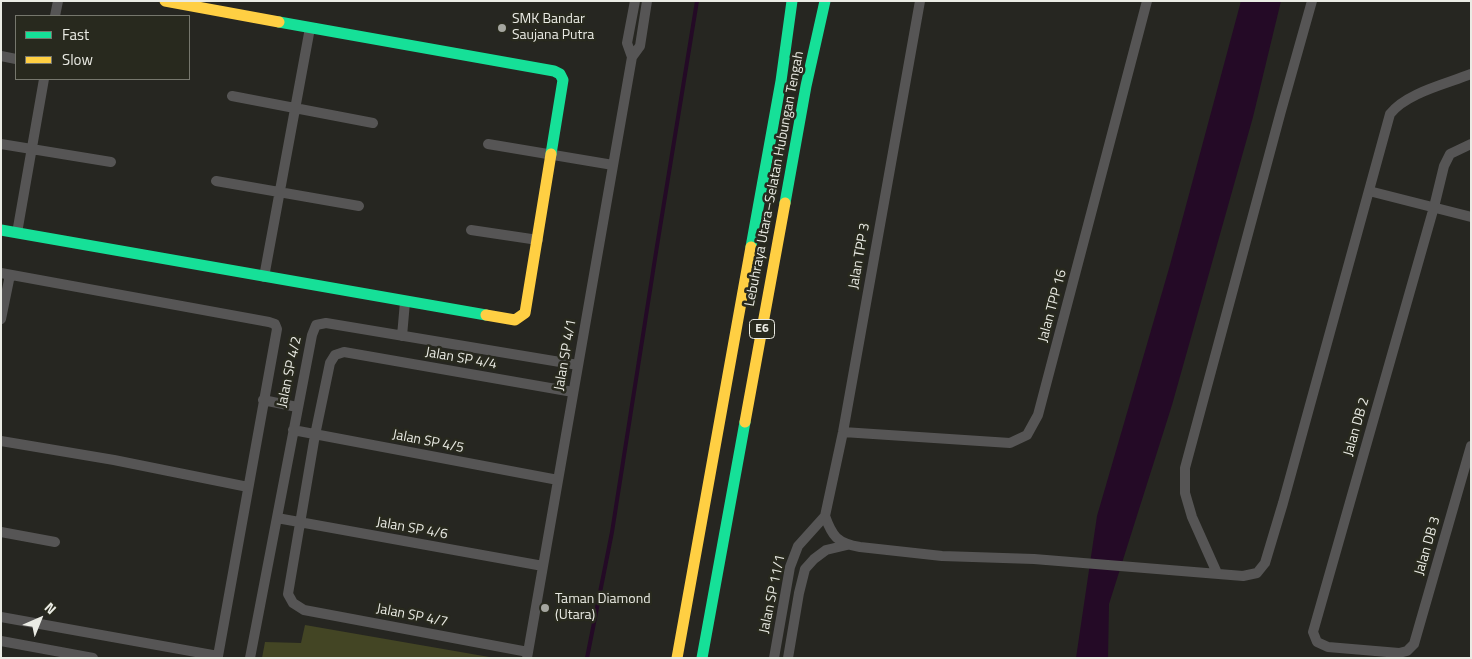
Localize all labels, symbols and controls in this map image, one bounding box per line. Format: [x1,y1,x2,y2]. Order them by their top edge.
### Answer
place label: SMK Bandar Saujana Putra [512,12,594,44]
legend [15,15,190,80]
marker: SMK Bandar Saujana Putra [496,22,508,34]
text: Fast [62,23,89,46]
text: Slow [62,48,93,71]
street label: Lebuhraya Utara–Selatan Hubungan Tengah [742,50,808,308]
street label: Jalan TPP 3 [846,222,874,290]
street label: Jalan TPP 16 [1035,268,1071,344]
street label: Jalan SP 4/1 [551,318,581,392]
road number: E6 [750,320,774,338]
street label: Jalan SP 4/2 [274,335,306,409]
street label: Jalan SP 4/4 [424,344,498,374]
street label: Jalan DB 2 [1341,396,1373,458]
street label: Jalan SP 4/5 [391,427,465,457]
street label: Jalan SP 4/6 [375,514,449,544]
street label: Jalan DB 3 [1412,515,1444,577]
street label: Jalan SP 11/1 [756,553,790,635]
place label: Taman Diamond (Utara) [555,592,651,624]
north arrow [15,594,65,644]
text: N [40,597,62,619]
street label: Jalan SP 4/7 [375,601,449,631]
marker: Taman Diamond (Utara) [539,602,551,614]

